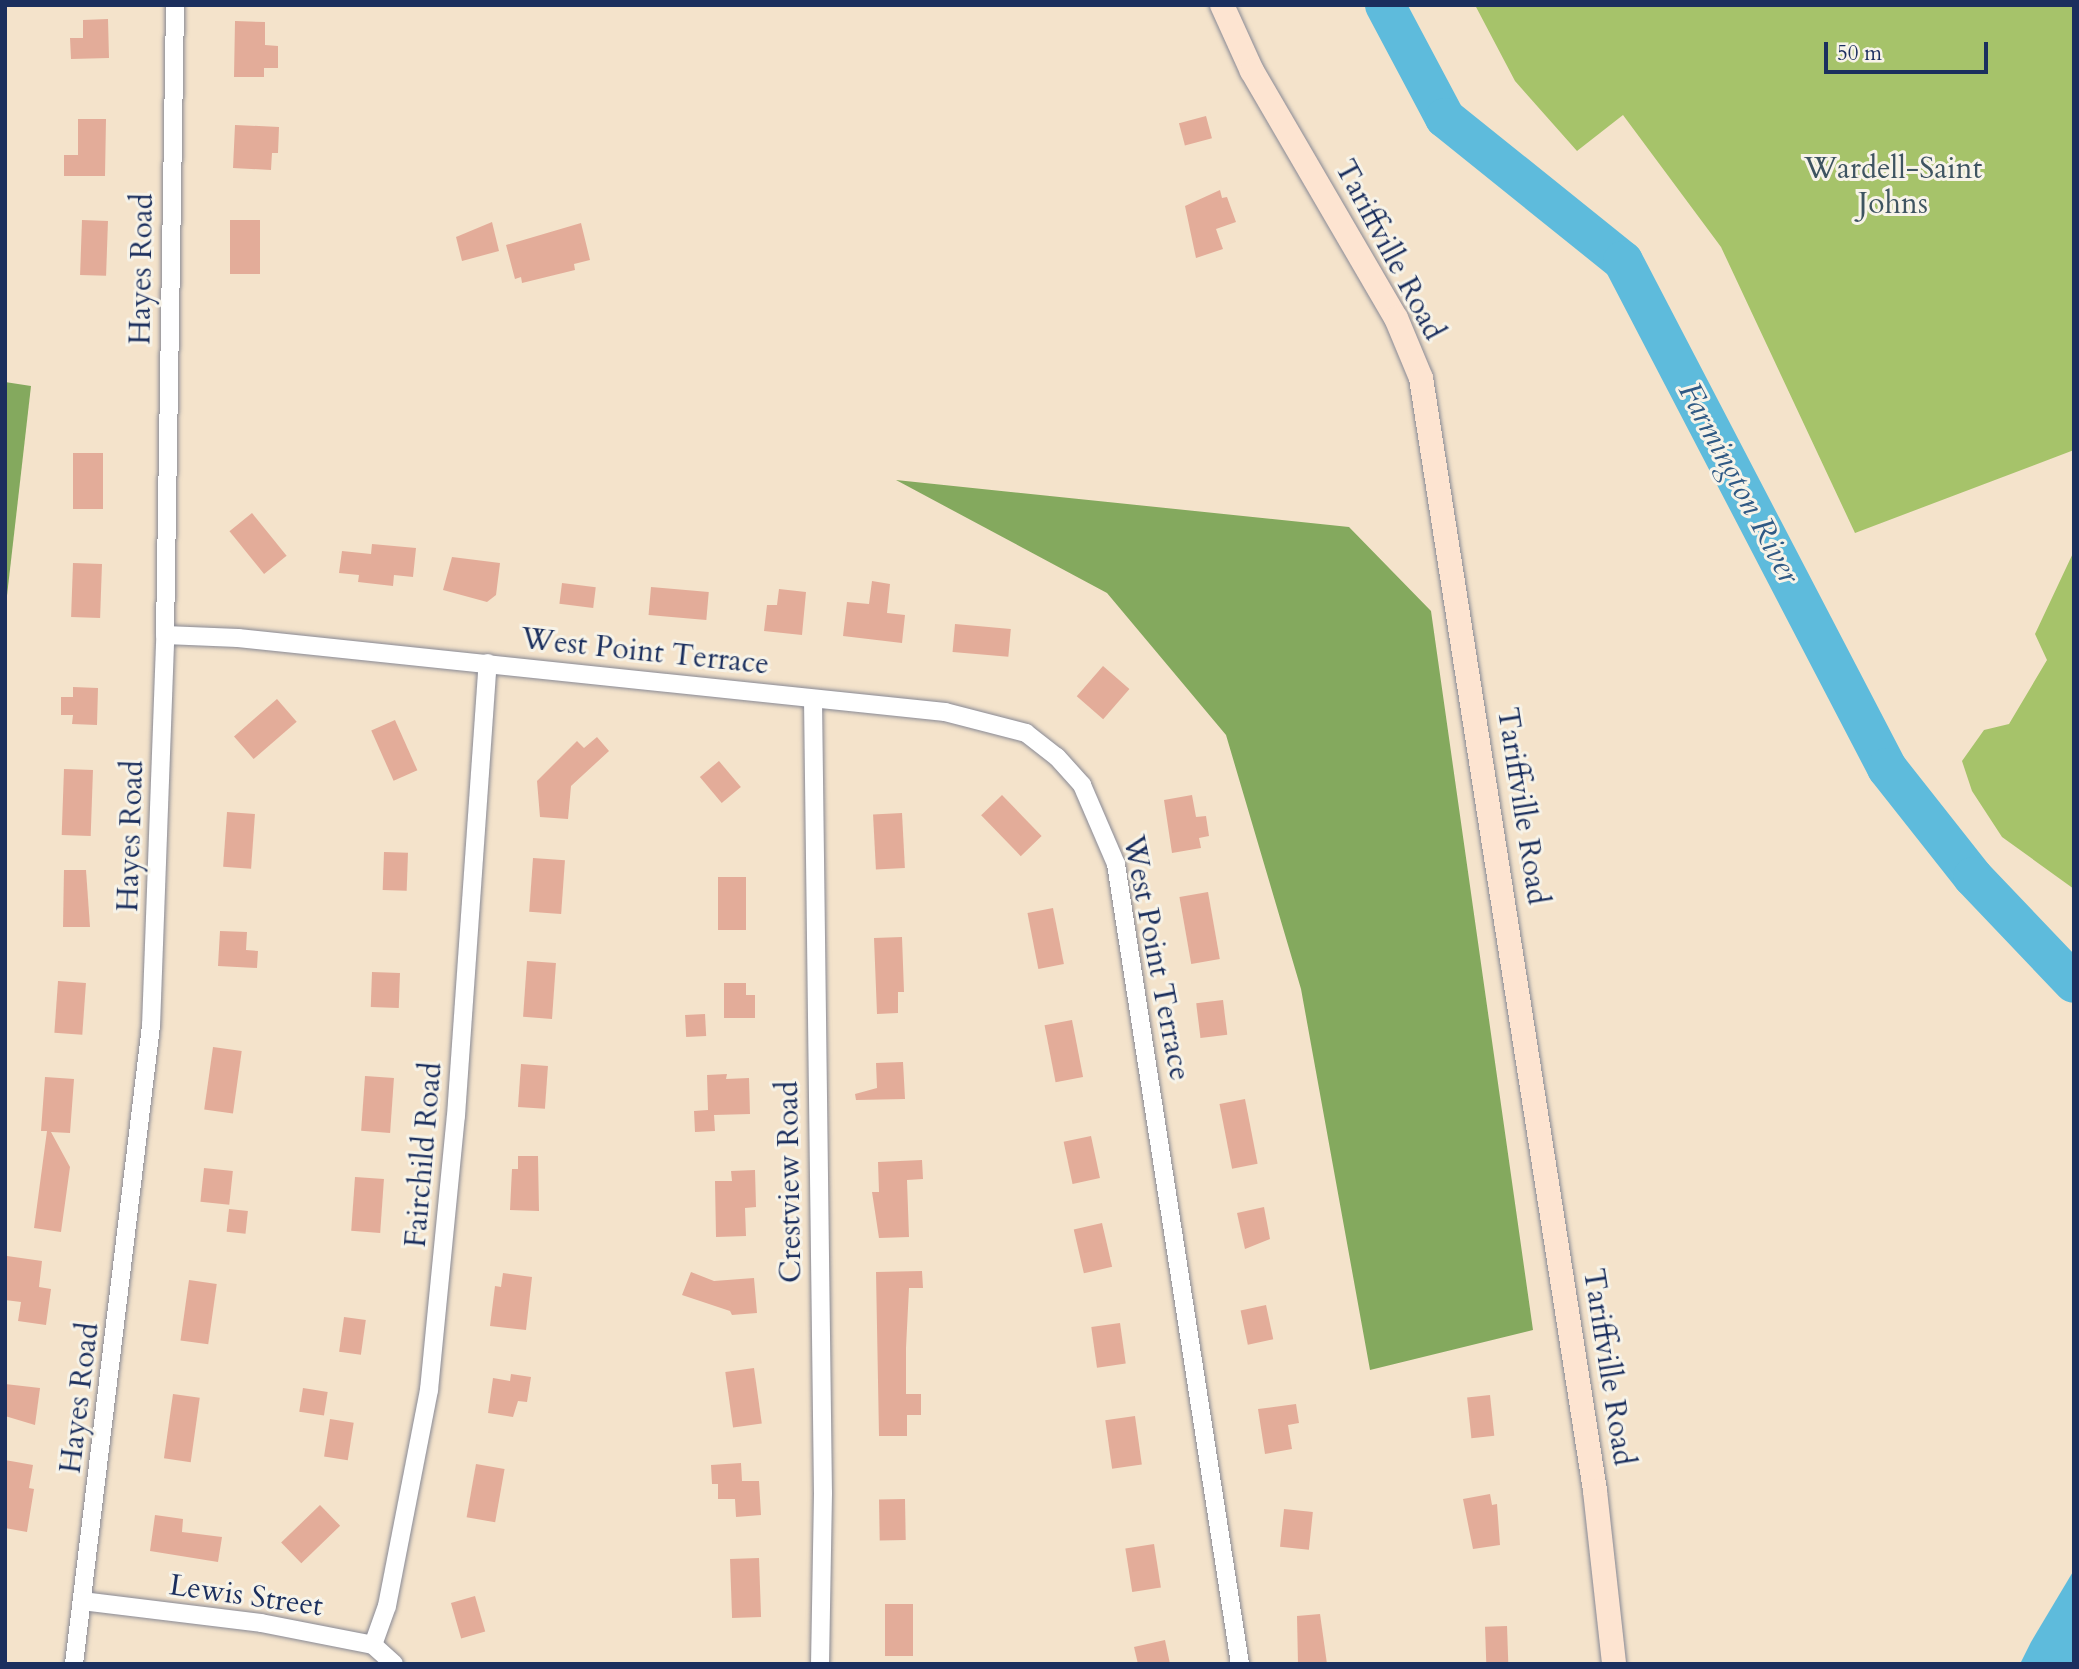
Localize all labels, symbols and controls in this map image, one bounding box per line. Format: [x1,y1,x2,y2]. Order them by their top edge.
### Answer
scale bar [1827,28,1992,72]
text: 50 m [1837,39,1882,68]
park label: Wardell-Saint Johns [1804,151,1982,222]
street label: Tariffville Road [1326,154,1452,346]
street label: Hayes Road [123,193,161,345]
water label: Farmington River [1670,376,1808,590]
street label: West Point Terrace [519,621,771,683]
street label: Tariffville Road [1489,705,1555,907]
street label: Hayes Road [110,760,152,912]
street label: West Point Terrace [1115,832,1197,1084]
street label: Fairchild Road [398,1061,450,1249]
street label: Crestview Road [770,1081,810,1283]
street label: Tariffville Road [1575,1266,1641,1468]
street label: Hayes Road [53,1321,107,1475]
street label: Lewis Street [167,1567,325,1625]

